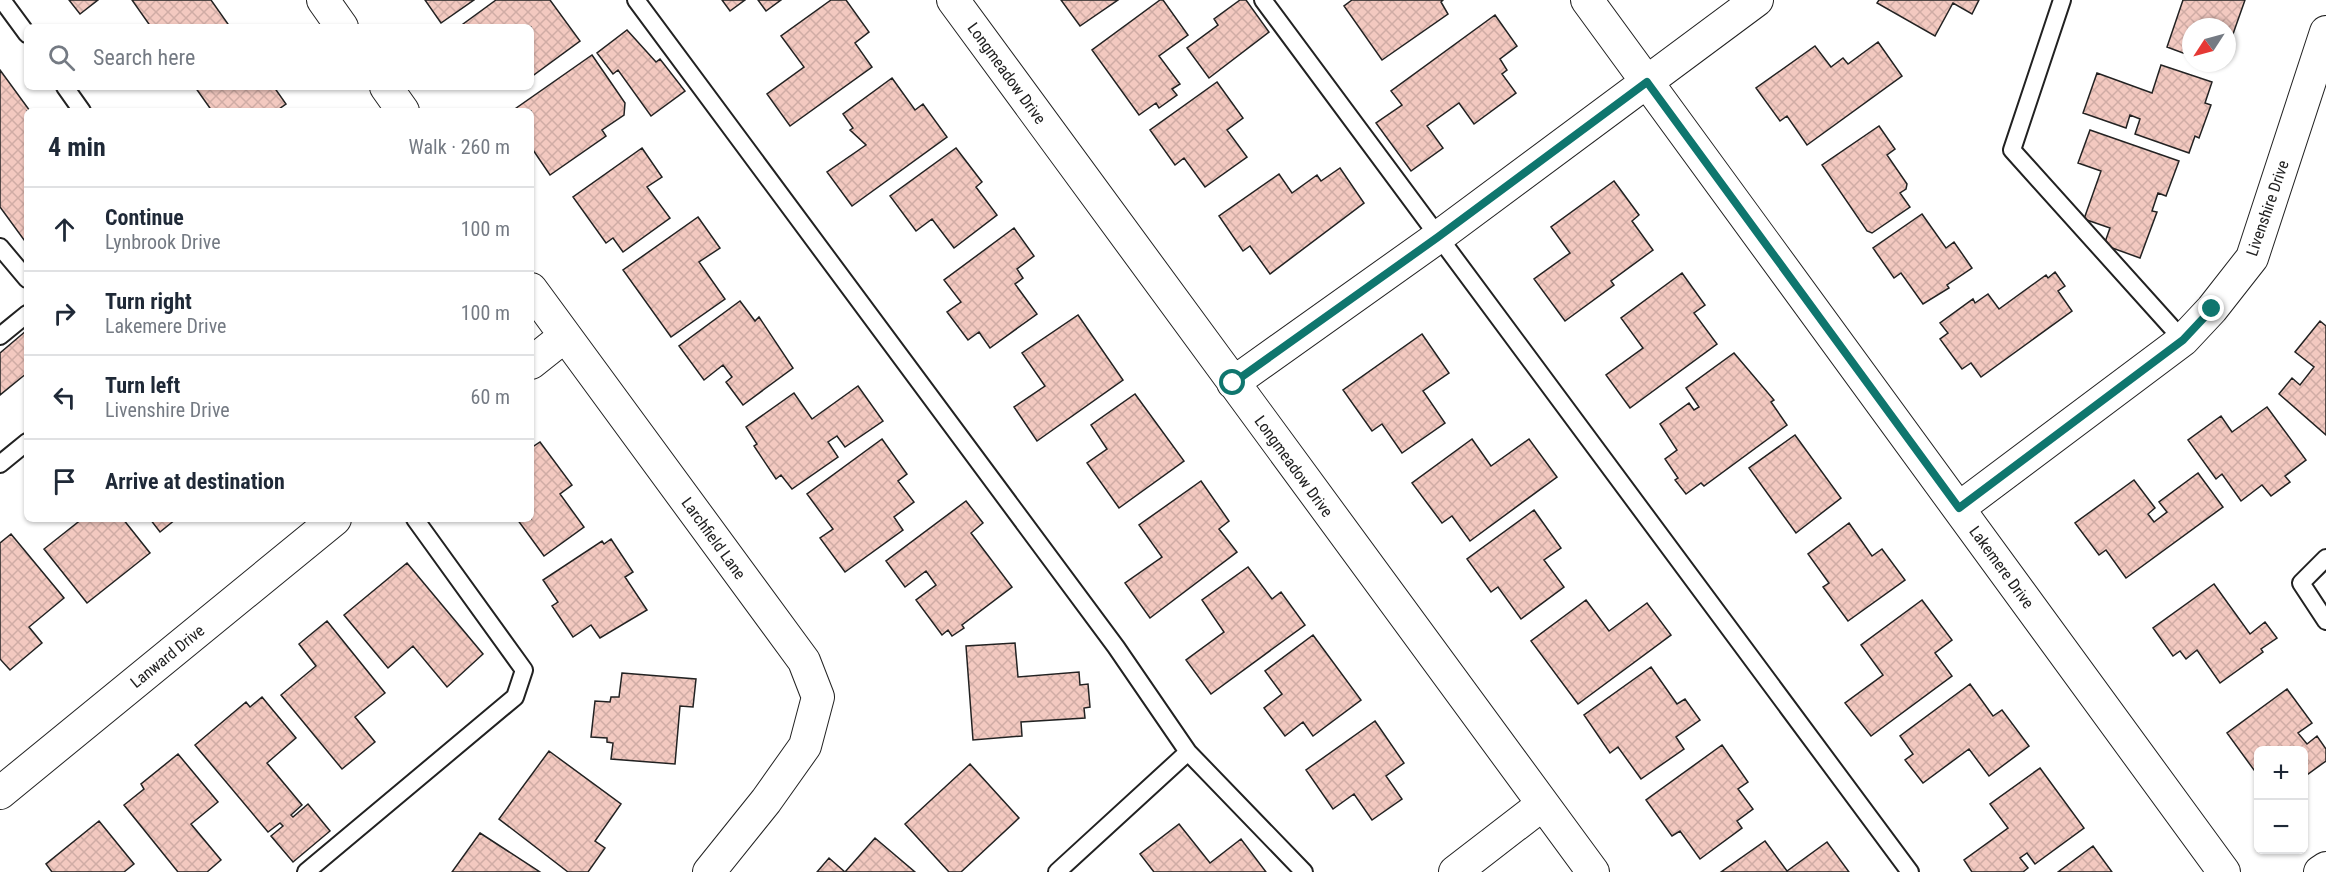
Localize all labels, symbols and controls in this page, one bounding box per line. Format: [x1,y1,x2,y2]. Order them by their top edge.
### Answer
north arrow [2182,18,2236,72]
street label: Longmeadow Drive [964,19,1050,128]
search box [24,24,534,90]
icon: search [45,41,78,74]
text: Search here [93,45,195,70]
text: 4 min [48,132,106,162]
text: Walk · 260 m [409,135,510,159]
street label: Livenshire Drive [2242,158,2293,258]
text: Continue [105,205,184,230]
icon: ahead [48,213,81,246]
text: 100 m [461,217,510,241]
text: Lynbrook Drive [105,230,221,254]
text: Turn right [105,289,192,314]
route end [2198,295,2224,321]
icon: right [48,297,81,330]
text: 100 m [461,301,510,325]
text: Lakemere Drive [105,314,227,338]
route start [1219,369,1245,395]
text: Turn left [105,373,180,398]
icon: left [48,381,81,414]
text: 60 m [471,385,510,409]
text: Livenshire Drive [105,398,230,422]
street label: Longmeadow Drive [1251,412,1337,521]
icon: arrive [48,465,81,498]
text: Arrive at destination [105,469,285,494]
street label: Larchfield Lane [678,494,750,583]
street label: Lakemere Drive [1965,522,2038,612]
street label: Lanward Drive [127,621,208,692]
map controls [2254,746,2308,854]
button: + [2254,746,2308,800]
button: − [2254,800,2308,854]

